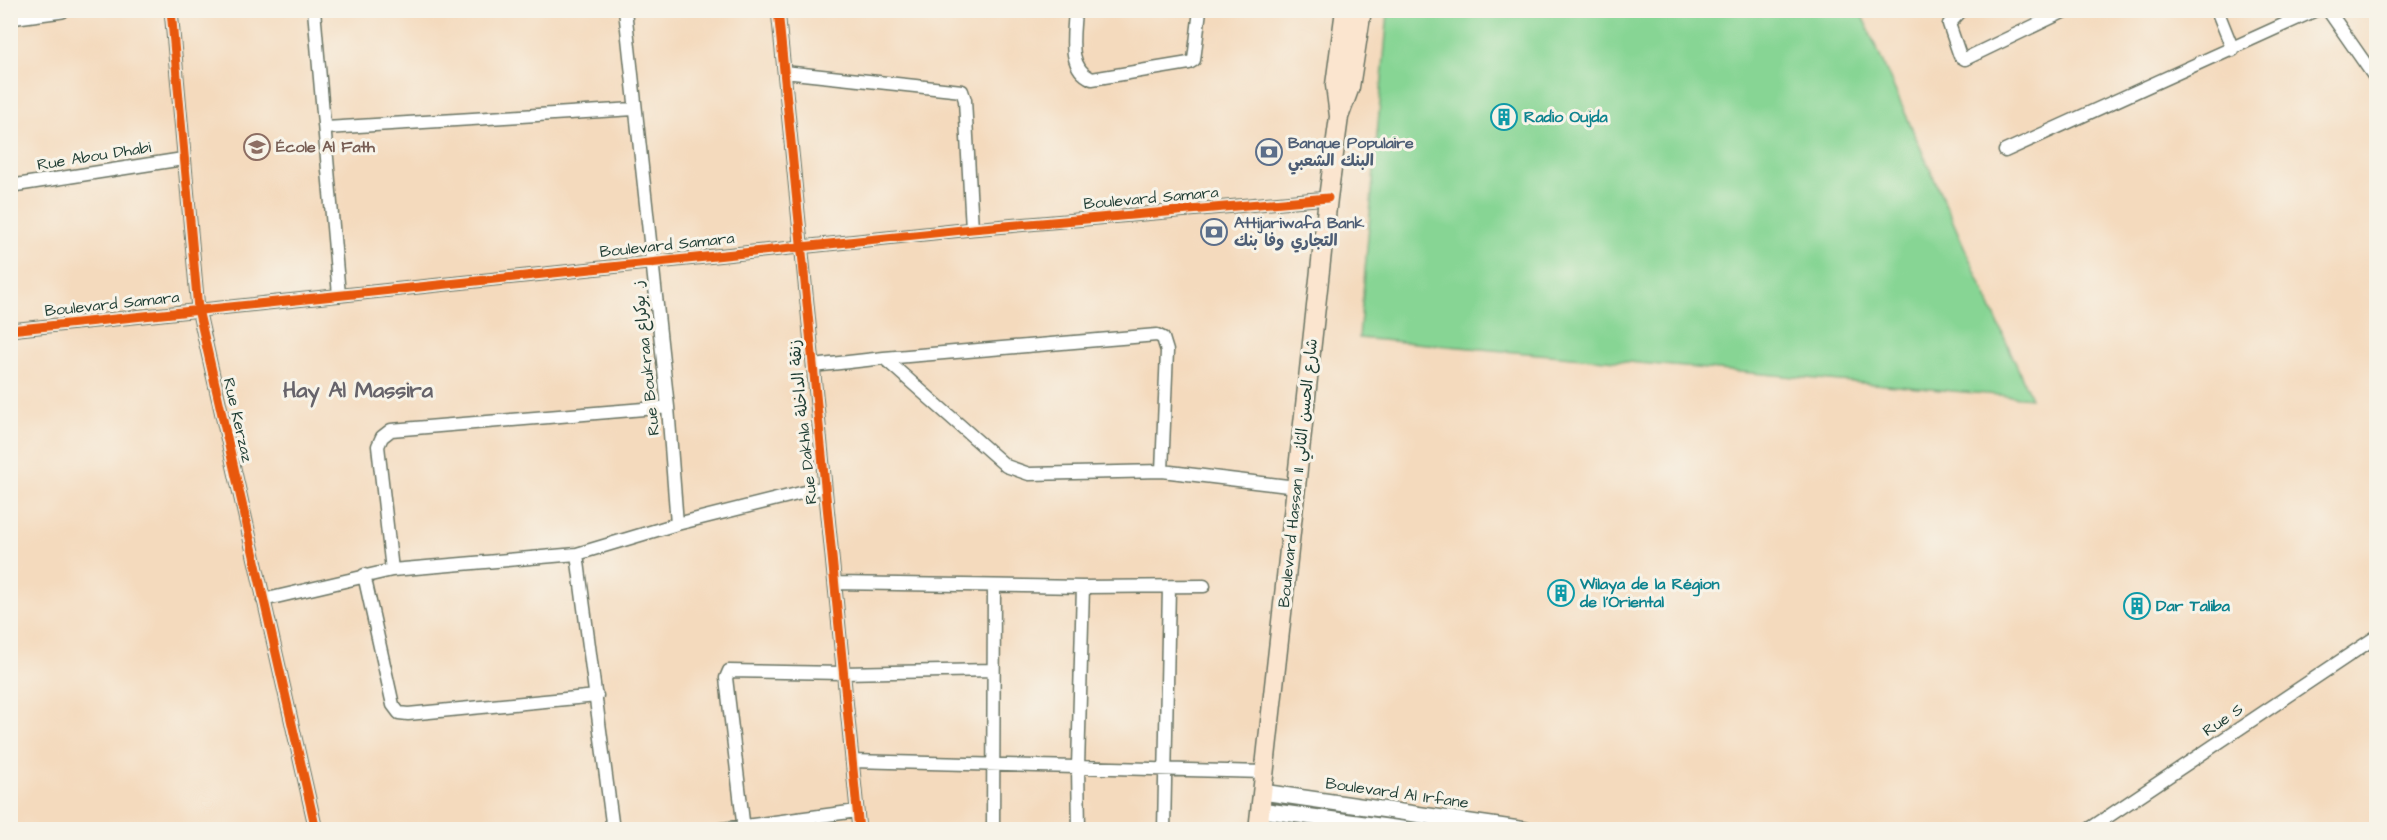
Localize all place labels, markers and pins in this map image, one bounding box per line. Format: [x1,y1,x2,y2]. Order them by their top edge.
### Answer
building icon: Radio Oujda [1489,102,1519,132]
place label: Radio Oujda [1524,106,1608,128]
school or university icon: École Al Fath [242,132,272,162]
place label: Banque Populaire البنك الشعبي [1288,132,1414,175]
place label: École Al Fath [276,136,376,158]
bank icon: Banque Populaire البنك الشعبي [1254,137,1284,167]
place label: Attijariwafa Bank التجاري وفا بنك [1234,212,1364,253]
bank icon: Attijariwafa Bank التجاري وفا بنك [1199,217,1229,247]
place label: Wilaya de la Région de l'Oriental [1579,573,1720,613]
building icon: Wilaya de la Région de l'Oriental [1546,578,1576,608]
building icon: Dar Taliba [2122,591,2152,621]
place label: Dar Taliba [2156,595,2231,617]

